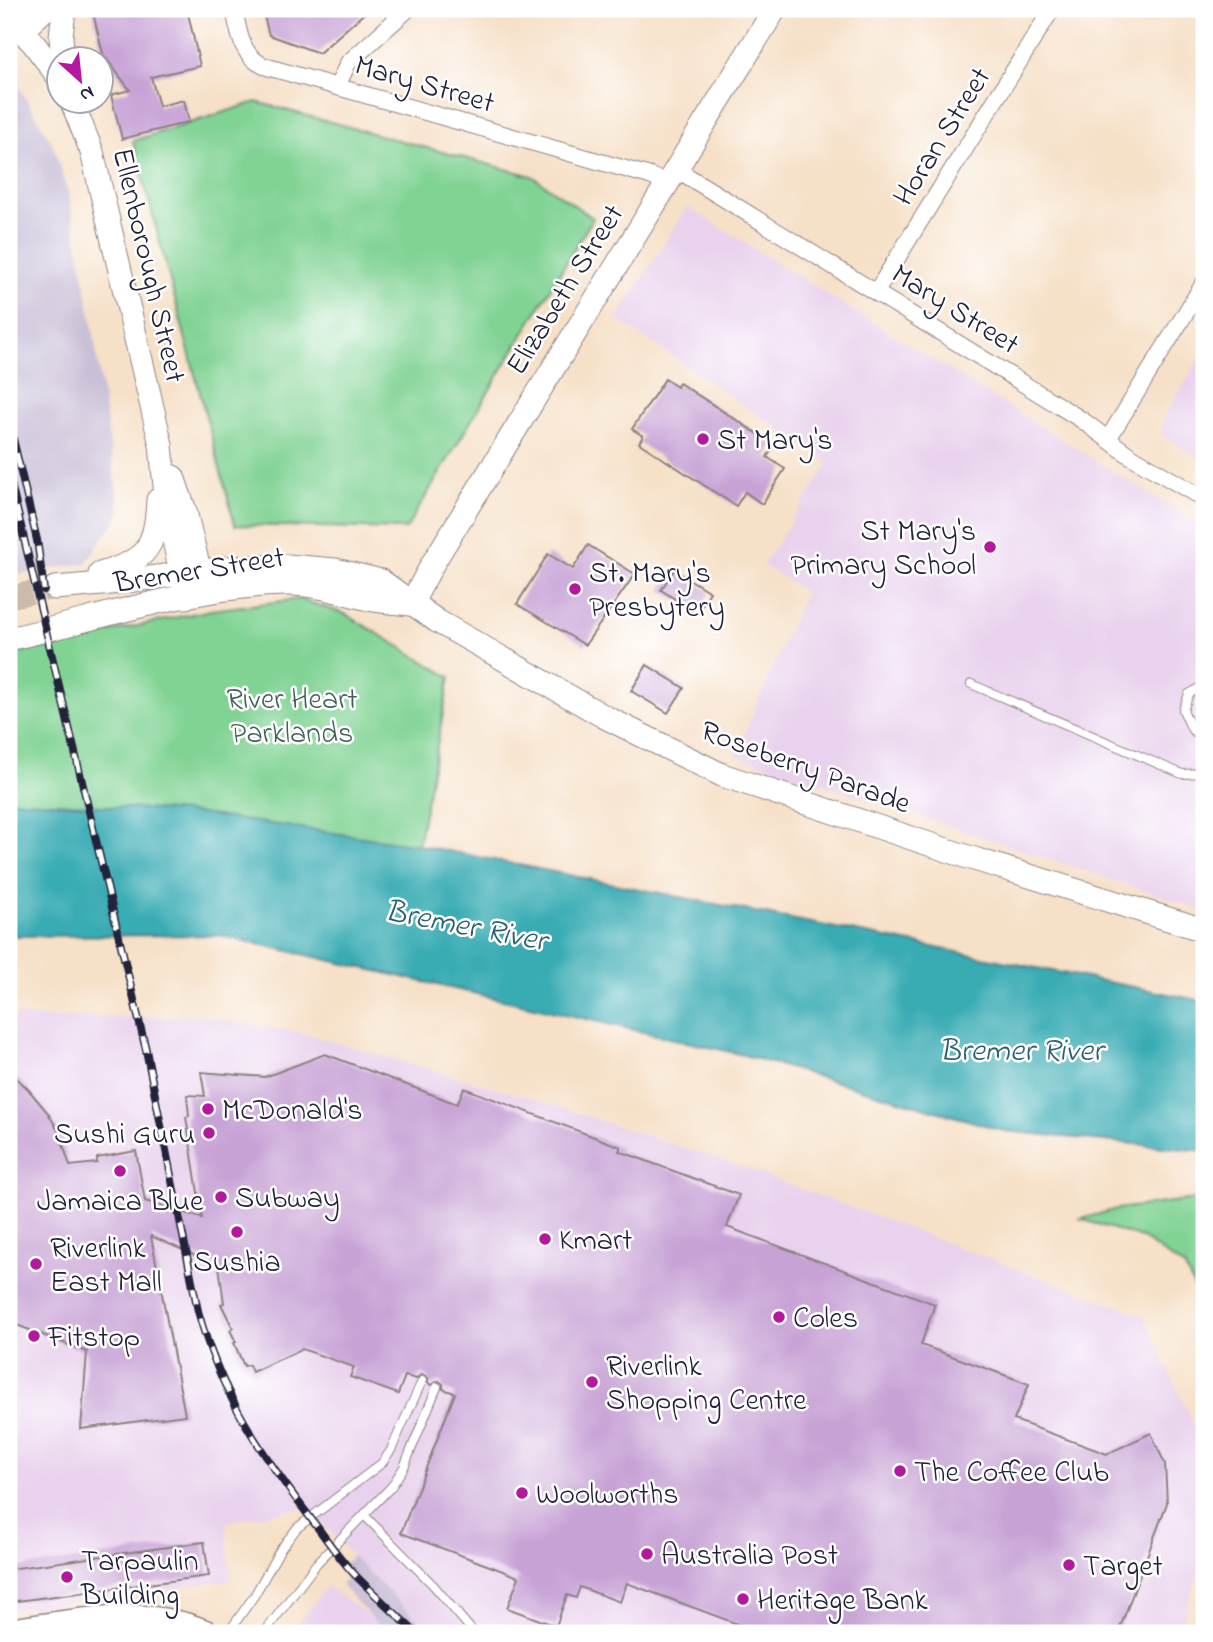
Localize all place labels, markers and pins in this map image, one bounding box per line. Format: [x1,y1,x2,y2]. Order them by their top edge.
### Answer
place label: St Mary's [717,420,833,464]
marker: St Mary's [695,431,711,447]
place label: St Mary's Primary School [791,511,976,589]
marker: St Mary's Primary School [982,539,998,555]
place label: St. Mary's Presbytery [589,553,725,631]
marker: St. Mary's Presbytery [567,581,583,597]
place label: McDonald's [222,1090,362,1134]
marker: McDonald's [200,1101,216,1117]
place label: Sushi Guru [54,1114,195,1158]
marker: Sushi Guru [201,1125,217,1141]
marker: Jamaica Blue [112,1163,128,1179]
place label: Subway [235,1178,340,1222]
place label: Jamaica Blue [37,1181,204,1225]
marker: Subway [213,1189,229,1205]
place label: Kmart [559,1220,632,1264]
marker: Sushia [229,1224,245,1240]
place label: Riverlink East Mall [50,1228,162,1306]
marker: Kmart [537,1231,553,1247]
place label: Sushia [193,1242,281,1286]
marker: Riverlink East Mall [28,1256,44,1272]
place label: Coles [793,1298,858,1342]
marker: Coles [771,1309,787,1325]
place label: Fitstop [47,1317,140,1361]
marker: Fitstop [26,1328,42,1344]
place label: Riverlink Shopping Centre [606,1346,807,1424]
marker: Riverlink Shopping Centre [584,1374,600,1390]
place label: The Coffee Club [914,1452,1109,1496]
marker: The Coffee Club [892,1463,908,1479]
place label: Woolworths [536,1474,678,1518]
marker: Woolworths [514,1485,530,1501]
place label: Australia Post [661,1535,838,1579]
place label: Tarpaulin Building [80,1541,199,1619]
marker: Australia Post [639,1546,655,1562]
place label: Target [1083,1546,1163,1590]
marker: Target [1061,1557,1077,1573]
marker: Tarpaulin Building [59,1569,75,1585]
place label: Heritage Bank [757,1580,928,1624]
marker: Heritage Bank [735,1591,751,1607]

